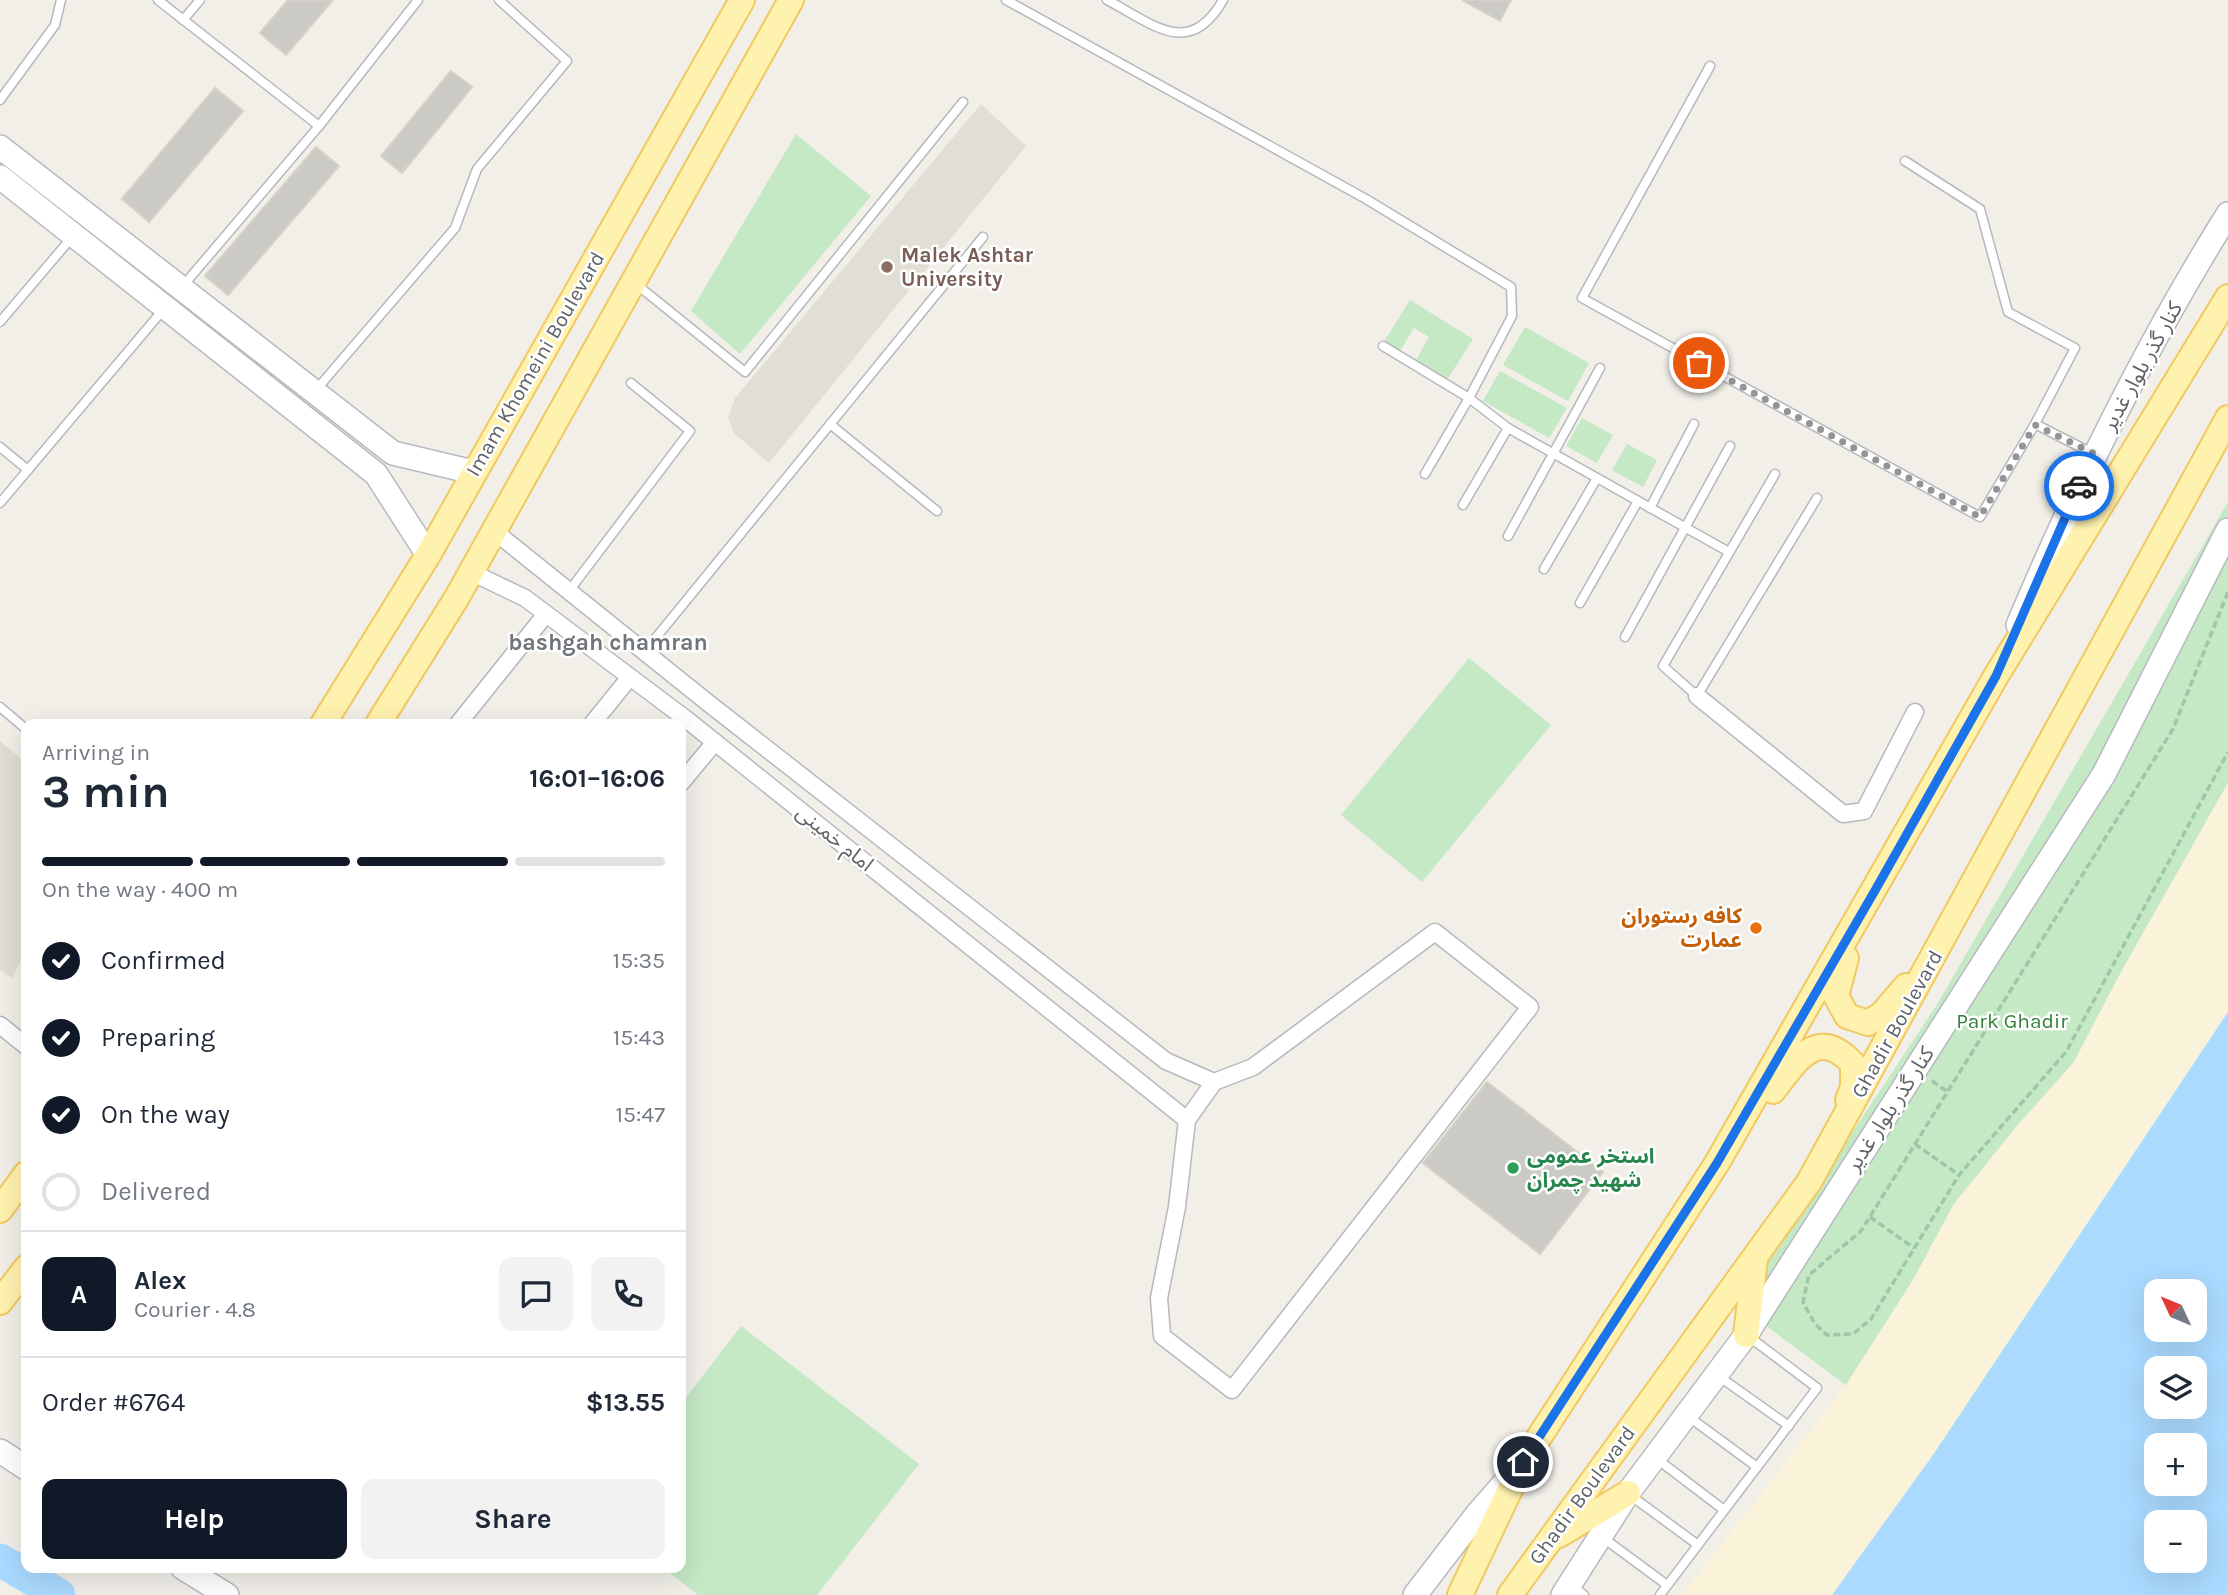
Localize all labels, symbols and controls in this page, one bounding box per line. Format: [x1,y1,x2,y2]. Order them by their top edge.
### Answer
place label: Malek Ashtar University [901,243,1034,291]
street label: Imam Khomeini Boulevard [461,247,609,481]
marker: Malek Ashtar University [879,259,895,275]
street label: کنار گذر بلوار غدیر [2096,297,2187,435]
pin [1669,333,1729,393]
icon: bag [1680,344,1718,382]
courier [2044,451,2114,521]
icon: car [2060,467,2098,505]
district label: bashgah chamran [508,629,708,656]
text: Arriving in [42,739,150,766]
text: 16:01–16:06 [529,763,665,794]
text: 3 min [42,765,170,819]
street label: امام خمینی [789,800,878,879]
text: On the way · 400 m [42,876,238,903]
place label: کافه رستوران عمارت [1621,904,1742,952]
marker: کافه رستوران عمارت [1748,920,1764,936]
icon: check [42,942,80,980]
text: Confirmed [101,945,226,976]
street label: Ghadir Boulevard [1846,946,1948,1102]
text: 15:35 [613,947,665,974]
park label: Park Ghadir [1956,1009,2068,1033]
icon: check [42,1019,80,1057]
text: Preparing [101,1022,215,1053]
text: 15:43 [613,1024,665,1051]
street label: کنار گذر بلوار غدیر [1840,1042,1939,1176]
icon: check [42,1096,80,1134]
text: On the way [101,1099,230,1130]
text: 15:47 [615,1101,665,1128]
place label: استخر عمومی شهید چمران [1527,1144,1655,1194]
marker: استخر عمومی شهید چمران [1505,1160,1521,1176]
text: Delivered [101,1176,211,1207]
button: chat [499,1257,573,1331]
button: phone [591,1257,665,1331]
text: Alex [134,1265,186,1296]
text: A [71,1279,87,1310]
north arrow [2144,1279,2207,1342]
map controls [2144,1279,2207,1573]
text: Courier · 4.8 [134,1296,256,1323]
button: layers [2144,1356,2207,1419]
text: Order #6764 [42,1387,185,1418]
text: $13.55 [586,1387,665,1418]
street label: Ghadir Boulevard [1524,1421,1640,1569]
pin [1493,1432,1553,1492]
button: + [2144,1433,2207,1496]
icon: home [1504,1443,1542,1481]
button: Help [42,1479,347,1559]
button: Share [361,1479,665,1559]
button: − [2144,1510,2207,1573]

